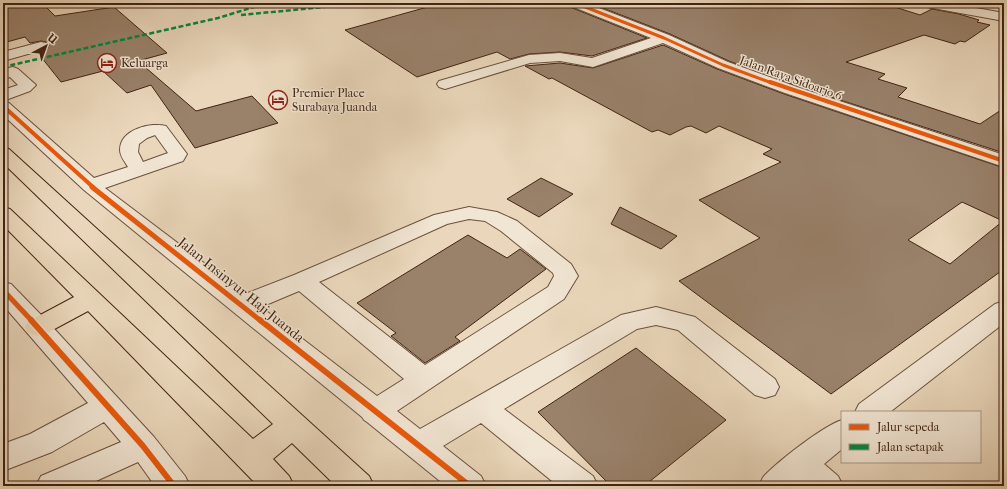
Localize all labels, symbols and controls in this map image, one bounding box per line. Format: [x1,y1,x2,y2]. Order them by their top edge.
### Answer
north arrow [26,26,66,66]
text: U [44,30,60,47]
hotel icon: Keluarga [96,52,118,74]
street label: Jalan Raya Sidoarjo 6 [737,53,845,103]
place label: Keluarga [121,56,168,70]
place label: Premier Place Surabaya Juanda [292,86,378,114]
hotel icon: Premier Place Surabaya Juanda [267,89,289,111]
street label: Jalan Insinyur Haji Juanda [174,233,308,347]
legend [841,411,981,463]
text: Jalur sepeda [876,420,940,434]
text: Jalan setapak [876,440,944,454]

